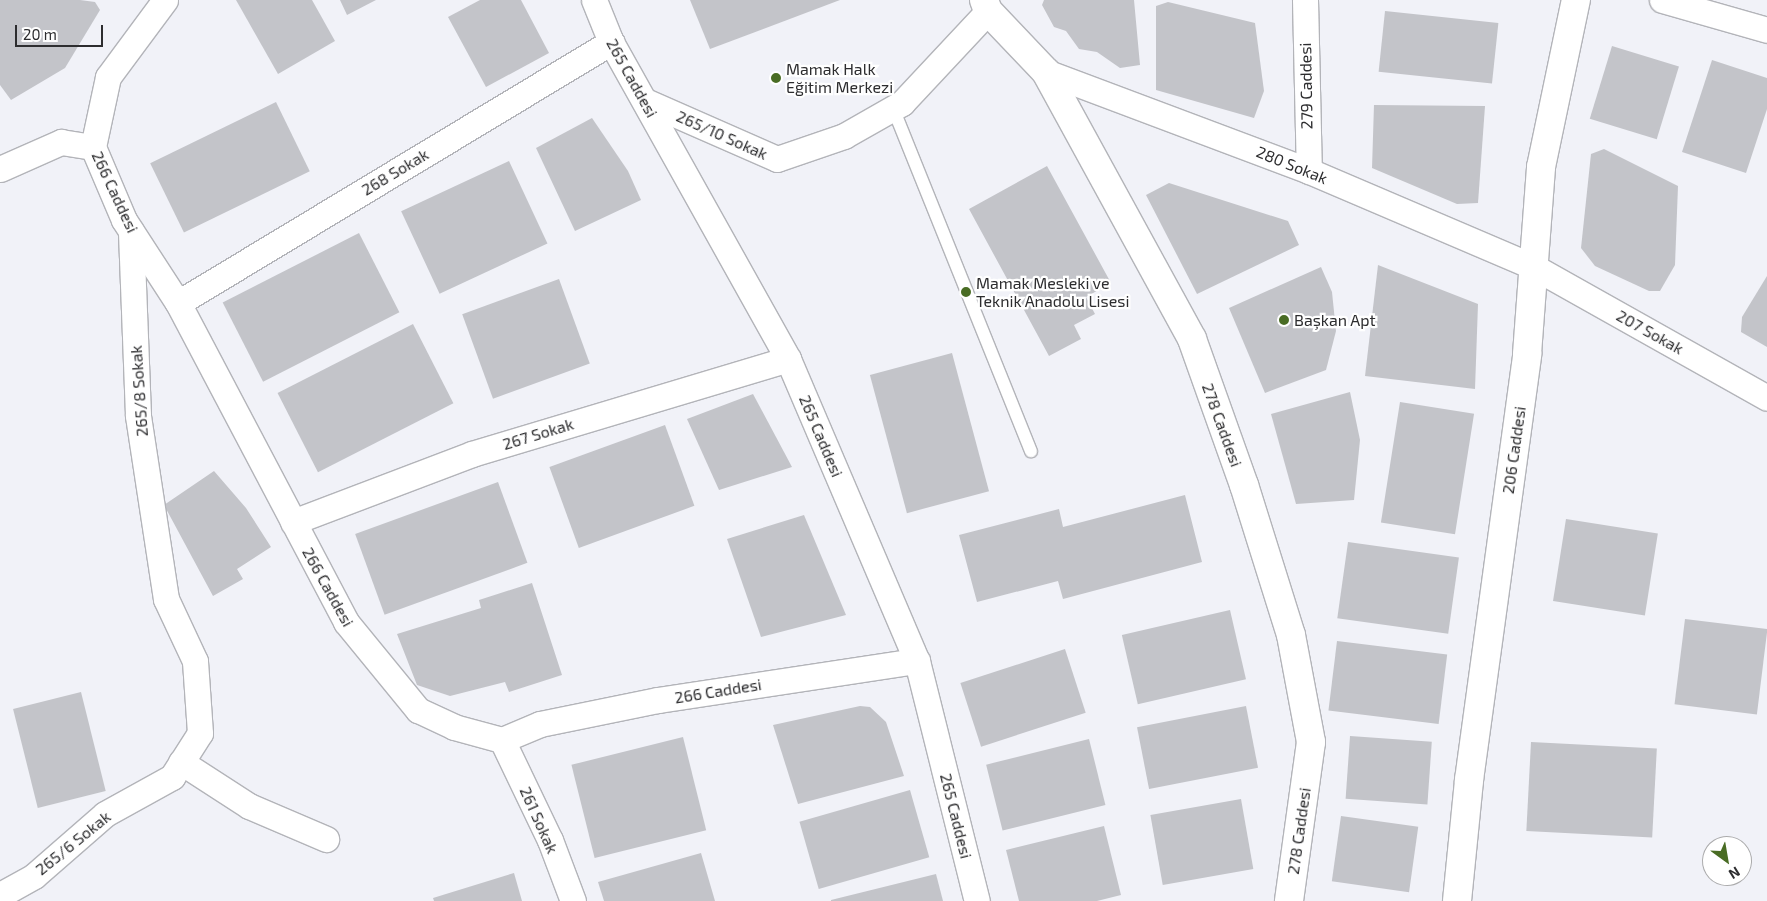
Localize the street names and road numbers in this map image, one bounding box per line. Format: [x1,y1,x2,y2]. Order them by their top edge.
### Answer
street label: 265 Caddesi [602,35,662,121]
street label: 279 Caddesi [1296,42,1316,130]
street label: 265/10 Sokak [673,106,771,164]
street label: 280 Sokak [1254,142,1330,188]
street label: 268 Sokak [358,145,432,199]
street label: 266 Caddesi [88,148,142,236]
street label: 207 Sokak [1613,306,1687,358]
street label: 265/8 Sokak [126,345,152,437]
street label: 278 Caddesi [1198,381,1246,469]
street label: 265 Caddesi [795,392,847,480]
street label: 206 Caddesi [1498,405,1530,495]
street label: 267 Sokak [500,414,576,454]
street label: 266 Caddesi [298,544,358,630]
street label: 266 Caddesi [673,675,763,707]
street label: 265 Caddesi [936,771,976,861]
street label: 261 Sokak [516,784,562,856]
street label: 278 Caddesi [1283,786,1315,876]
street label: 265/6 Sokak [32,807,114,879]

